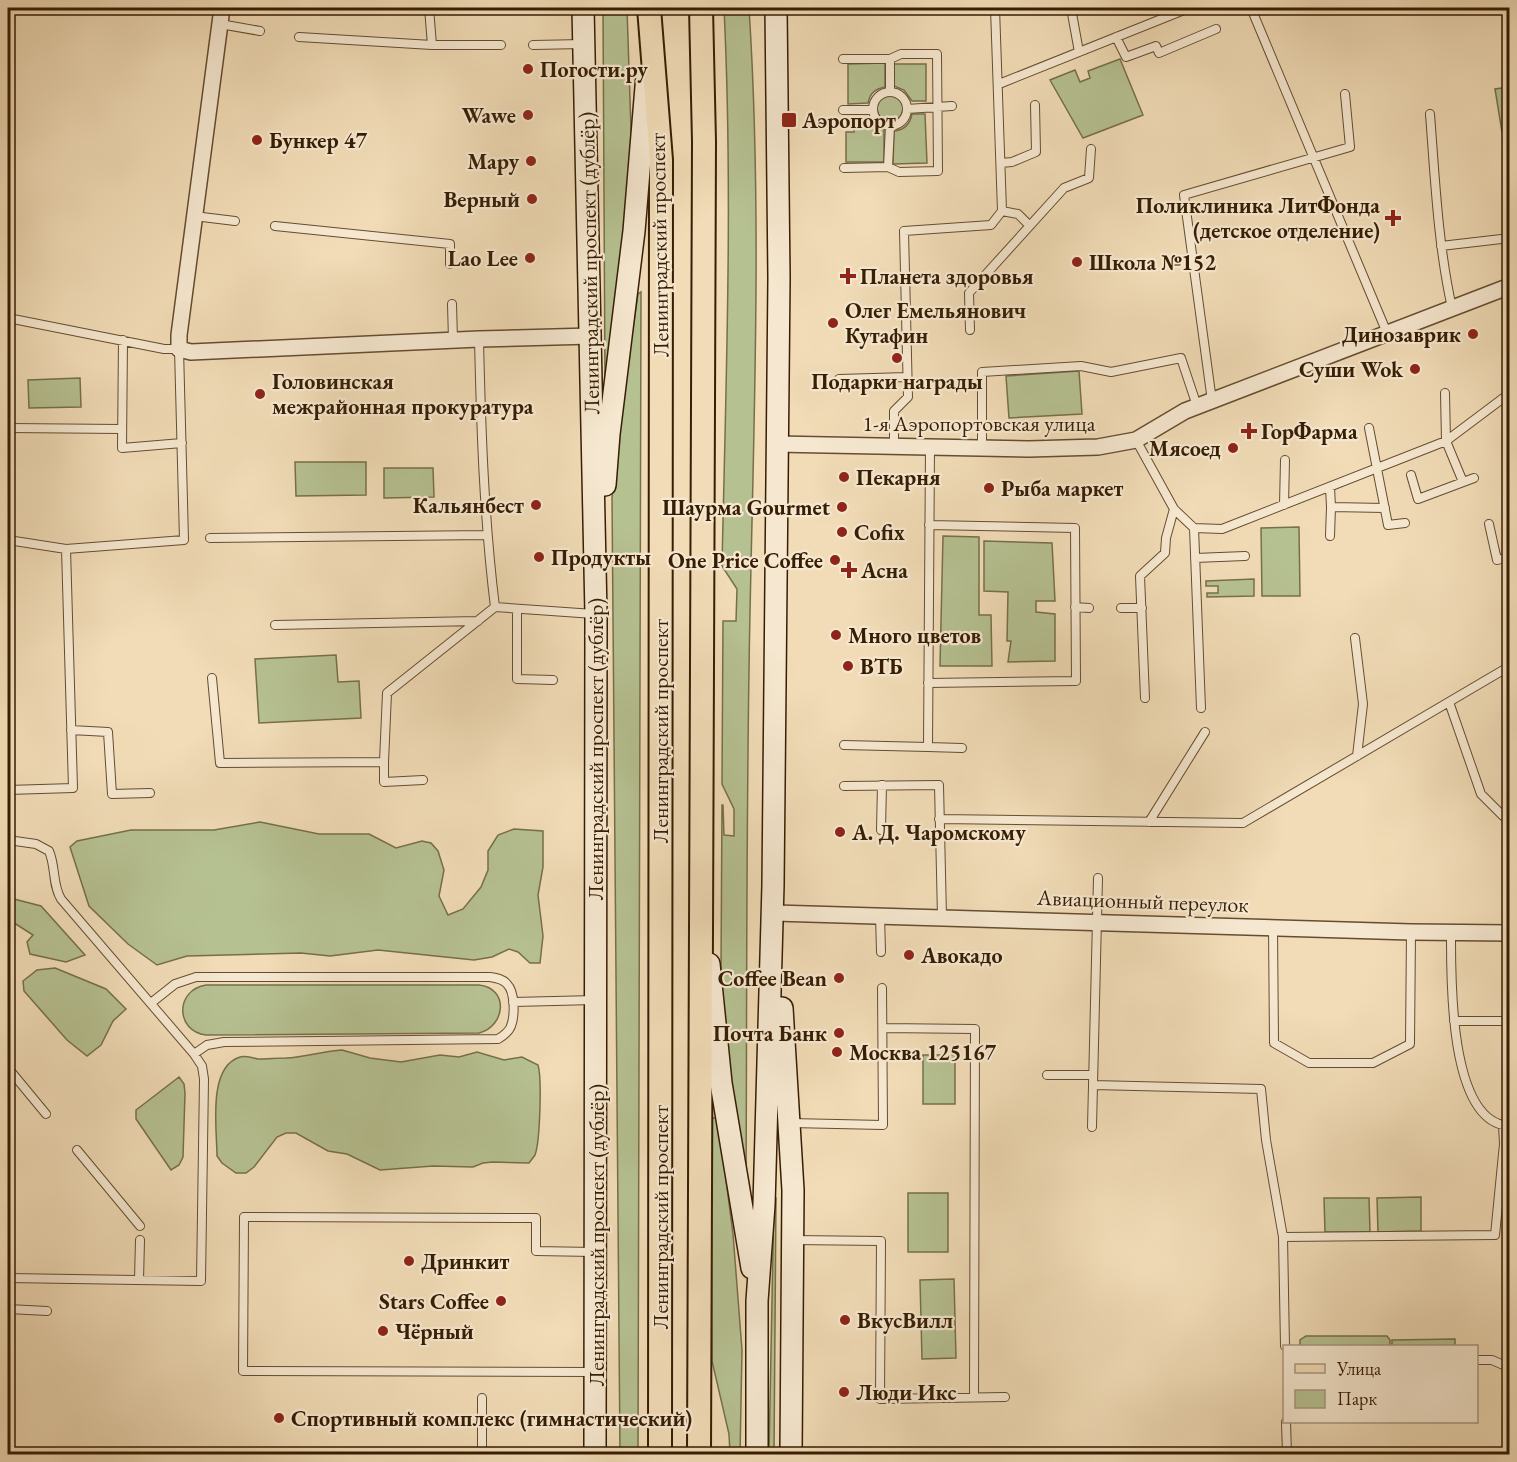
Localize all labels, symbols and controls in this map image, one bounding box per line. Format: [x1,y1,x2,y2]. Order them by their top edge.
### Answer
place label: Погости.ру [540,55,648,84]
marker: Погости.ру [521,62,535,76]
place label: Wawe [461,101,516,130]
place label: Аэропорт [801,106,896,135]
marker: Wawe [521,108,535,122]
street label: Ленинградский проспект (дублёр) [572,111,606,415]
marker: Аэропорт [780,111,798,129]
place label: Бункер 47 [269,126,367,155]
marker: Бункер 47 [250,133,264,147]
street label: Ленинградский проспект [643,133,675,357]
place label: Мару [467,147,519,176]
marker: Мару [524,154,538,168]
place label: Верный [443,185,520,214]
place label: Поликлиника ЛитФонда (детское отделение) [1136,191,1380,245]
marker: Верный [525,192,539,206]
marker: Поликлиника ЛитФонда (детское отделение) [1384,209,1402,227]
place label: Lao Lee [448,244,518,273]
place label: Школа №152 [1089,248,1216,277]
marker: Lao Lee [523,251,537,265]
marker: Школа №152 [1070,255,1084,269]
place label: Планета здоровья [860,262,1034,291]
marker: Планета здоровья [841,269,855,283]
place label: Олег Емельянович Кутафин [845,296,1026,350]
marker: Олег Емельянович Кутафин [826,316,840,330]
place label: Динозаврик [1342,320,1462,349]
marker: Динозаврик [1466,327,1480,341]
marker: Подарки награды [890,351,904,365]
place label: Суши Wok [1299,355,1404,384]
marker: Суши Wok [1408,362,1422,376]
place label: Головинская межрайонная прокуратура [272,367,534,421]
place label: Подарки награды [811,367,983,396]
marker: Головинская межрайонная прокуратура [253,387,267,401]
street label: 1-я Аэропортовская улица [862,409,1096,438]
place label: ГорФарма [1261,417,1358,446]
marker: ГорФарма [1242,424,1256,438]
place label: Мясоед [1149,434,1221,463]
marker: Мясоед [1226,441,1240,455]
place label: Пекарня [856,463,941,492]
marker: Пекарня [837,470,851,484]
place label: Рыба маркет [1001,474,1124,503]
marker: Рыба маркет [982,481,996,495]
place label: Кальянбест [413,491,524,520]
place label: Шаурма Gourmet [662,493,831,522]
marker: Кальянбест [529,498,543,512]
marker: Шаурма Gourmet [835,500,849,514]
place label: Cofix [854,518,905,547]
marker: Cofix [835,525,849,539]
place label: Продукты [551,543,651,572]
place label: One Price Coffee [668,546,823,575]
marker: Продукты [532,550,546,564]
marker: One Price Coffee [828,553,842,567]
place label: Асна [860,556,908,585]
marker: Асна [842,563,856,577]
street label: Ленинградский проспект (дублёр) [581,598,610,900]
street label: Ленинградский проспект [646,619,675,843]
place label: Много цветов [848,621,982,650]
marker: Много цветов [829,628,843,642]
place label: ВТБ [860,652,903,681]
marker: ВТБ [841,659,855,673]
place label: А. Д. Чаромскому [851,818,1026,847]
marker: А. Д. Чаромскому [833,825,847,839]
street label: Авиационный переулок [1036,883,1250,919]
place label: Авокадо [920,941,1003,970]
marker: Авокадо [902,948,916,962]
place label: Coffee Bean [718,964,828,993]
marker: Coffee Bean [832,971,846,985]
place label: Почта Банк [713,1019,828,1048]
marker: Почта Банк [832,1026,846,1040]
place label: Москва 125167 [849,1038,997,1067]
marker: Москва 125167 [830,1045,844,1059]
street label: Ленинградский проспект (дублёр) [582,1084,611,1386]
street label: Ленинградский проспект [646,1105,675,1329]
place label: Дринкит [421,1247,510,1276]
marker: Дринкит [402,1254,416,1268]
place label: Stars Coffee [379,1287,489,1316]
marker: Stars Coffee [494,1294,508,1308]
place label: ВкусВилл [857,1306,953,1335]
marker: ВкусВилл [838,1313,852,1327]
place label: Чёрный [395,1317,474,1346]
marker: Чёрный [376,1324,390,1338]
legend [1283,1345,1478,1423]
text: Улица [1336,1357,1382,1380]
place label: Люди Икс [856,1378,956,1407]
marker: Люди Икс [837,1385,851,1399]
text: Парк [1337,1387,1377,1410]
place label: Спортивный комплекс (гимнастический) [291,1404,692,1433]
marker: Спортивный комплекс (гимнастический) [272,1411,286,1425]

